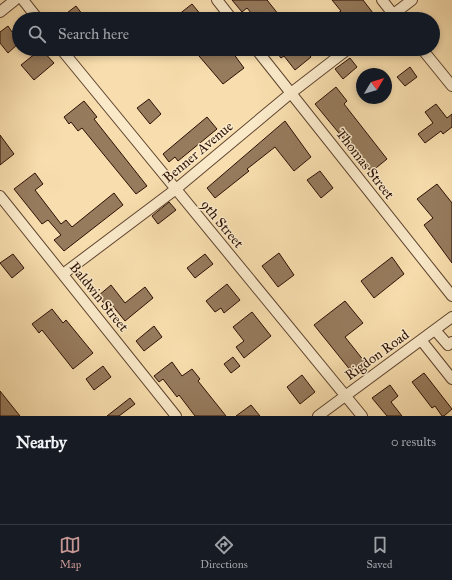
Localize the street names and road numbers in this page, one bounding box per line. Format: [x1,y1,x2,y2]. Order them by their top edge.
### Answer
street label: Benner Avenue [159,118,237,186]
street label: Thomas Street [332,125,398,203]
street label: 9th Street [197,196,247,252]
street label: Baldwin Street [66,259,132,335]
street label: Rigdon Road [342,326,412,384]

